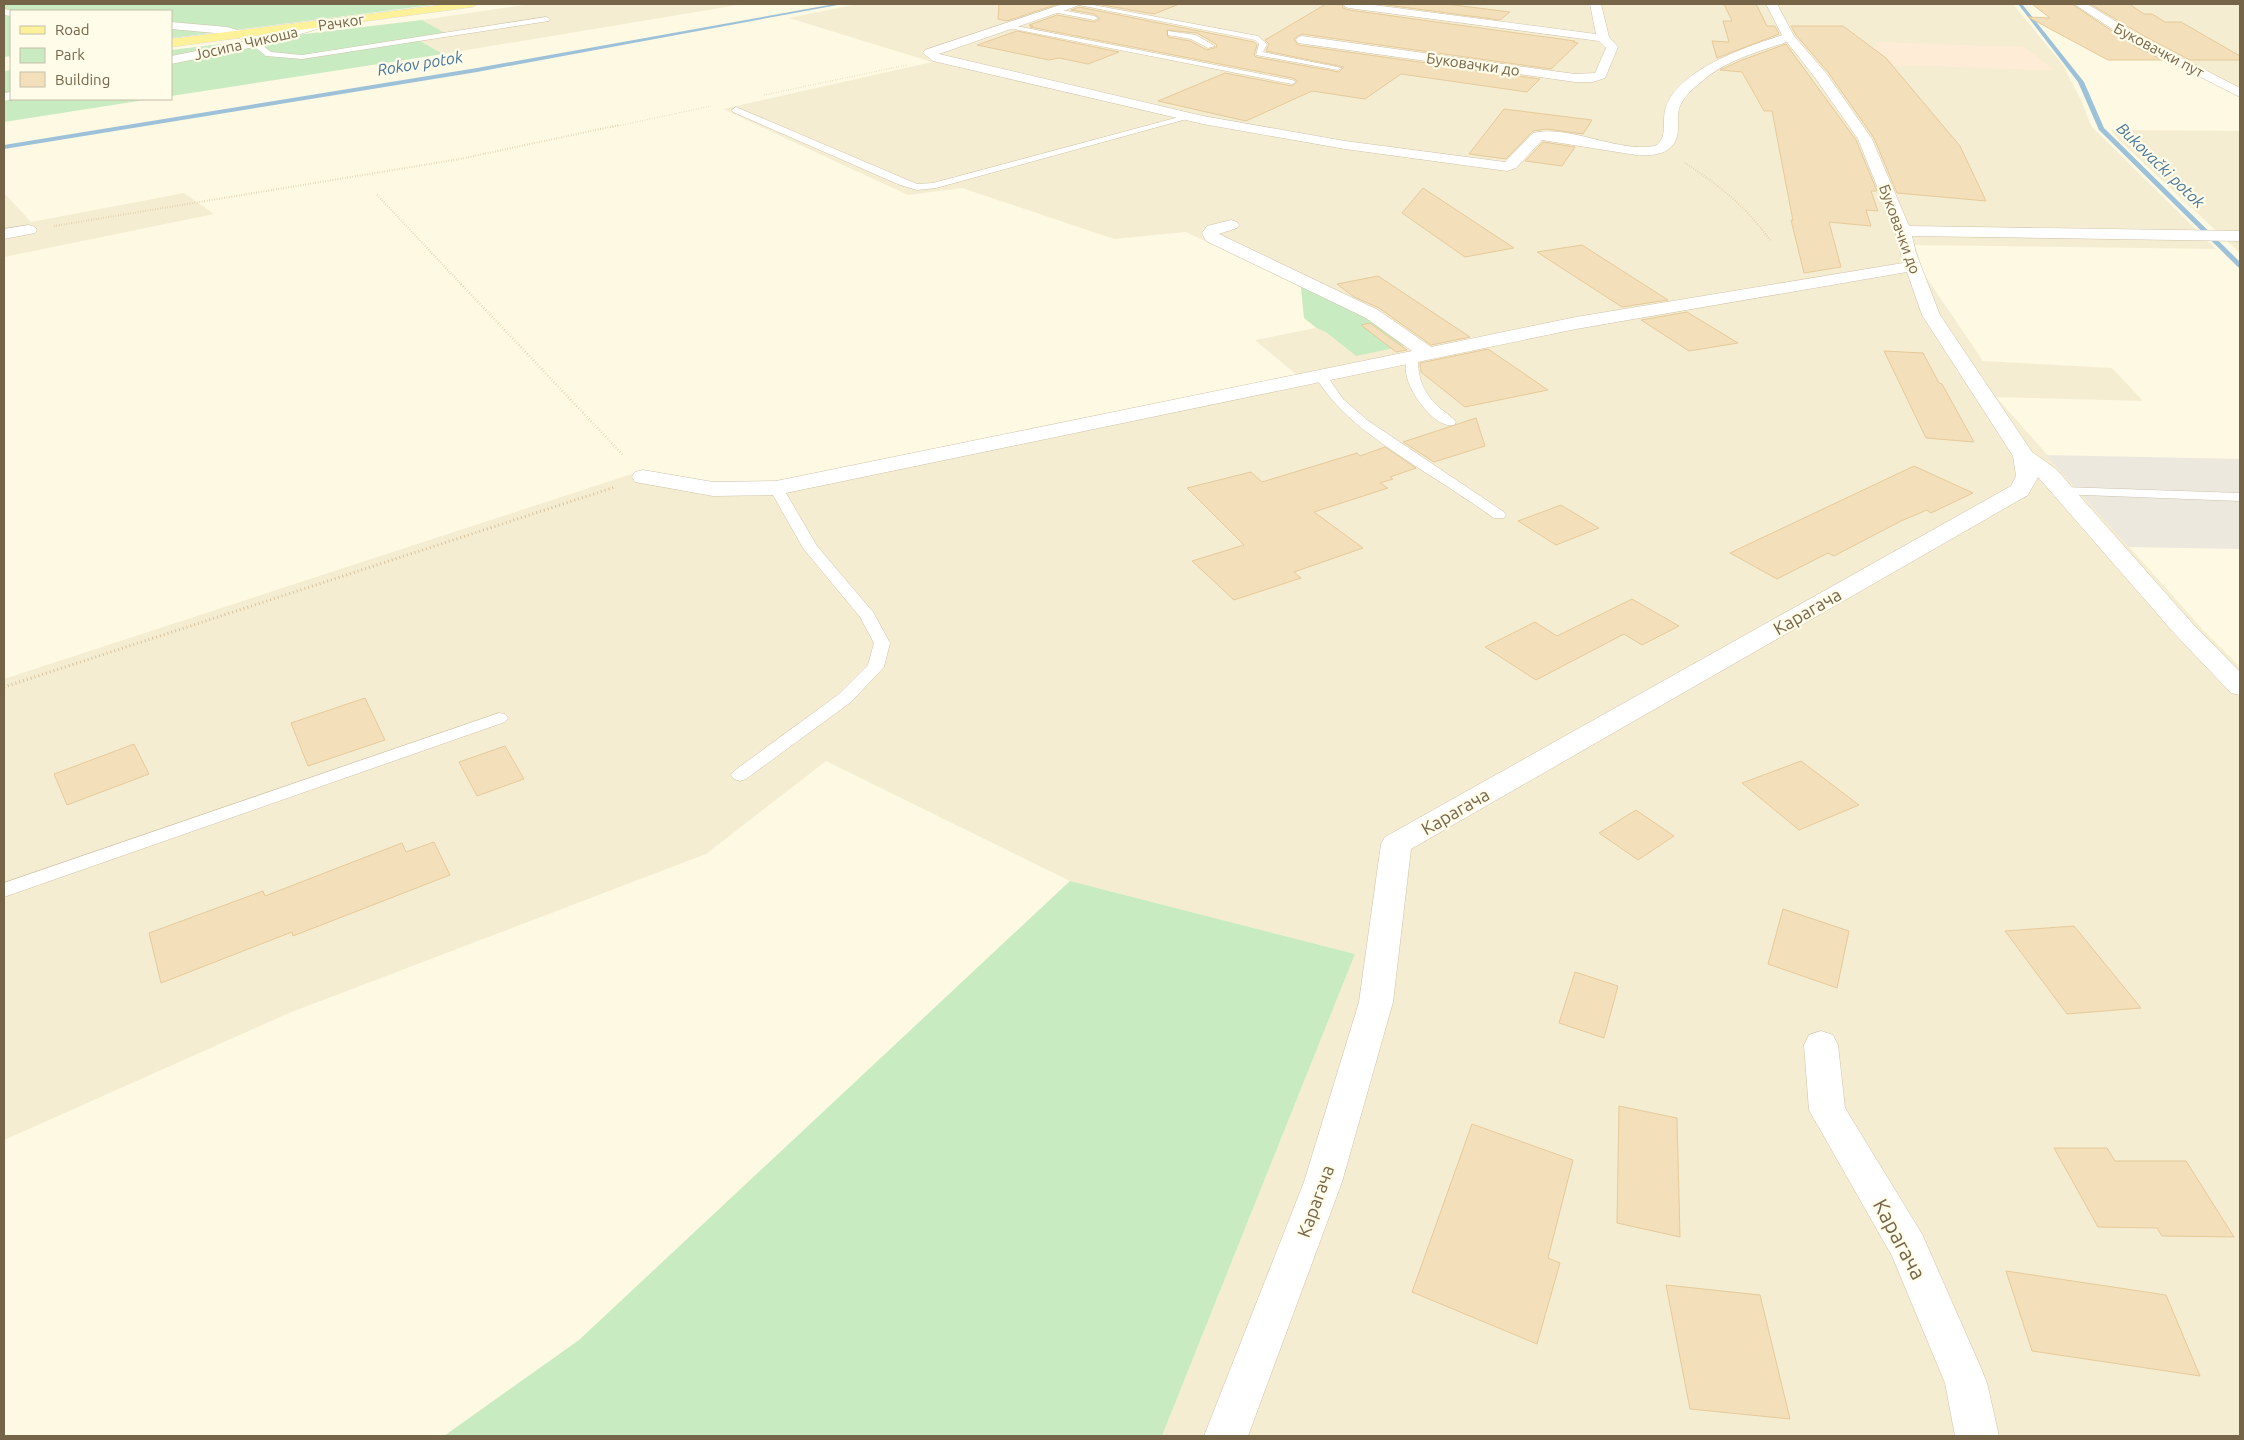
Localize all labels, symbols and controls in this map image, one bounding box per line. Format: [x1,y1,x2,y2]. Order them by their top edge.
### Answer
legend [10,10,172,100]
street label: Рачког [317,10,365,34]
street label: Буковачки пут [2111,19,2207,81]
text: Road [55,21,90,38]
street label: Јосипа Чикоша [192,23,300,63]
text: Park [55,46,85,63]
water label: Rokov potok [376,47,465,79]
street label: Буковачки до [1425,49,1521,79]
text: Building [55,71,110,88]
water label: Bukovački potok [2113,119,2209,212]
street label: Буковачки до [1876,182,1924,276]
street label: Карагача [1769,584,1845,638]
street label: Карагача [1417,784,1493,838]
street label: Карагача [1293,1162,1337,1240]
street label: Карагача [1869,1195,1931,1283]

